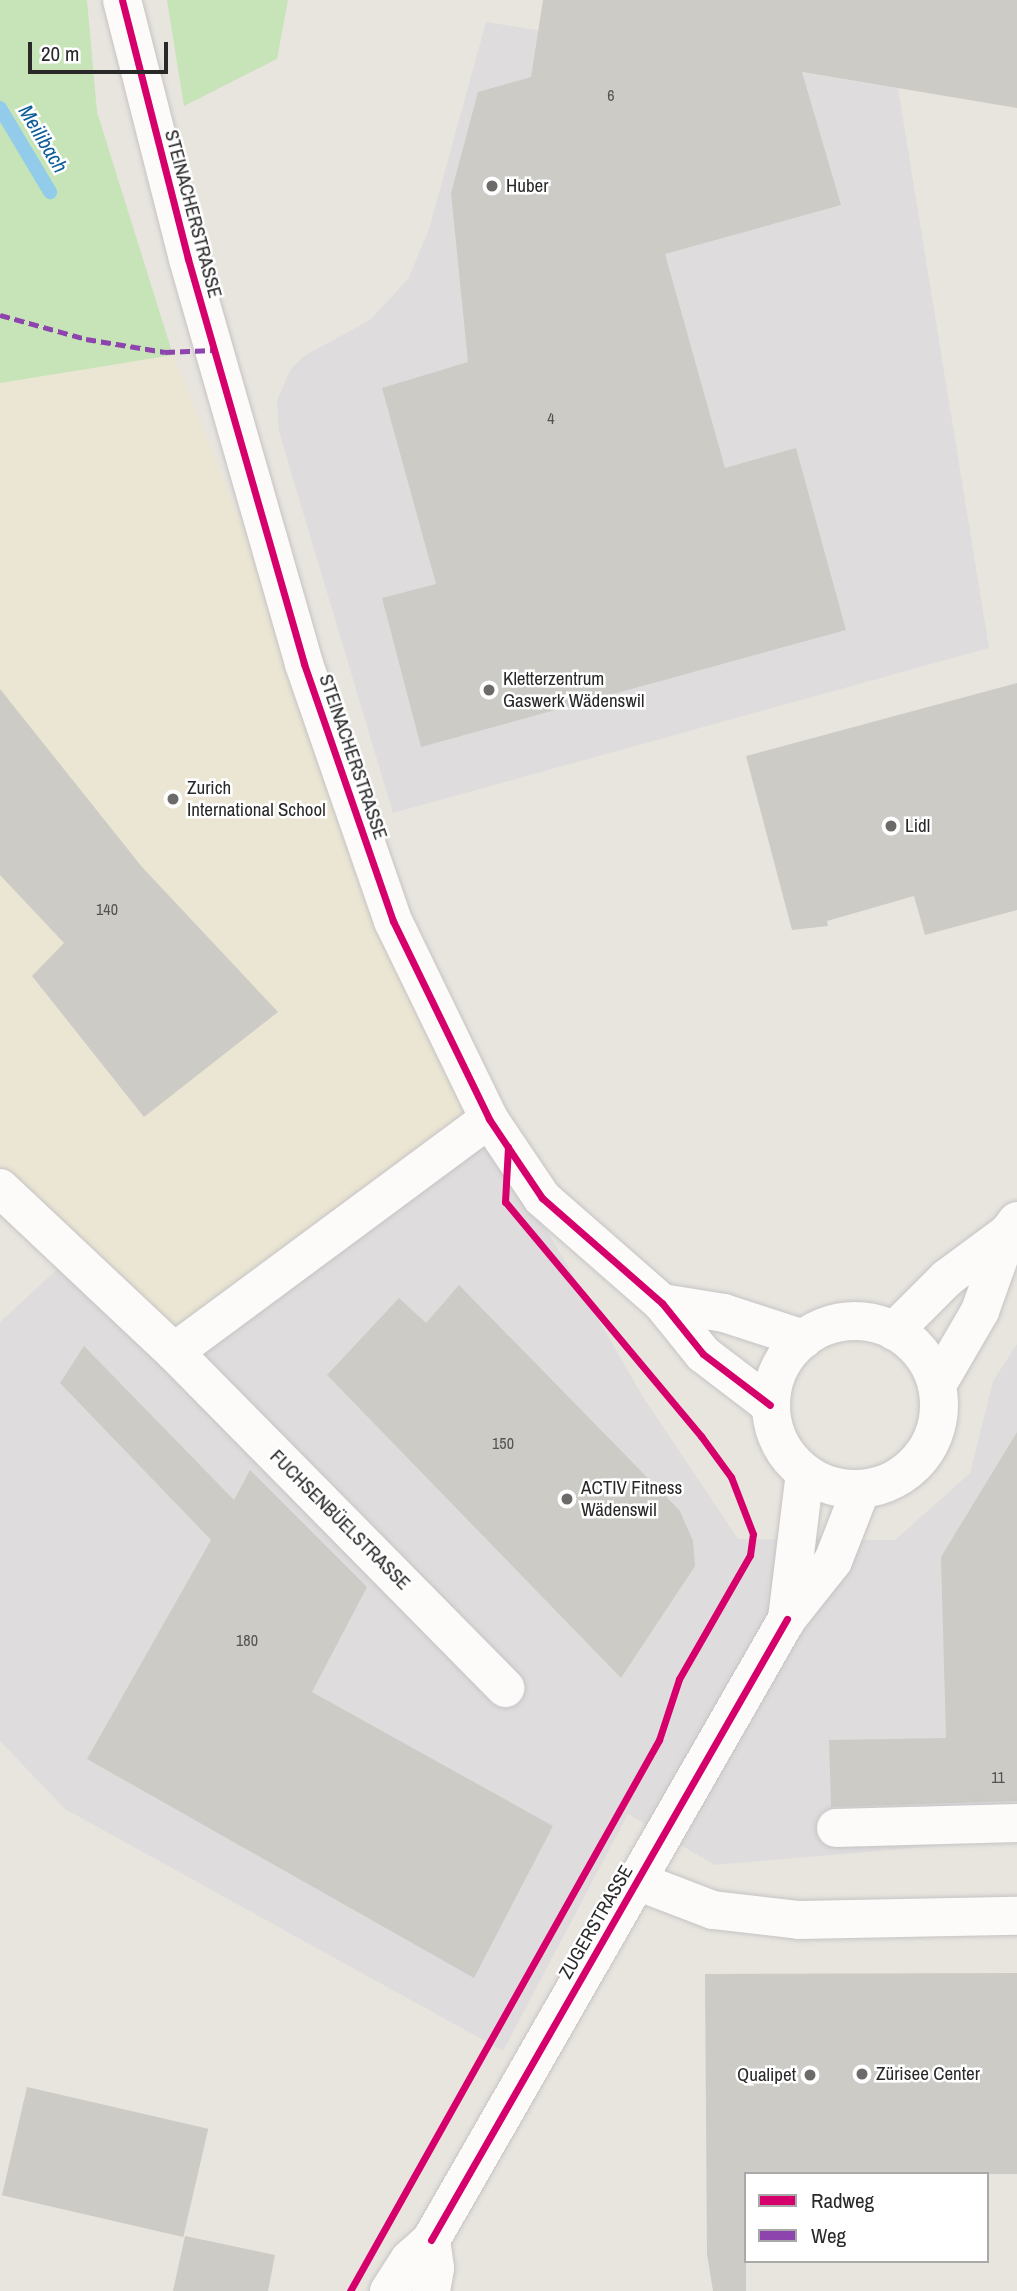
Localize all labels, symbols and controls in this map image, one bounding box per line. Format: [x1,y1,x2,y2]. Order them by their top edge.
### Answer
scale bar [32,28,172,72]
text: 20 m [41,39,79,68]
house number: 6 [607,85,615,105]
water label: Meilibach [13,101,73,177]
street label: STEINACHERSTRASSE [160,127,226,301]
place label: Huber [506,175,548,197]
marker: Huber [484,178,500,194]
house number: 4 [547,408,555,428]
place label: Kletterzentrum Gaswerk Wädenswil [503,668,644,712]
street label: STEINACHERSTRASSE [314,671,392,843]
marker: Kletterzentrum Gaswerk Wädenswil [481,682,497,698]
place label: Zurich International School [187,777,326,821]
marker: Zurich International School [165,791,181,807]
place label: Lidl [905,815,930,837]
marker: Lidl [883,818,899,834]
house number: 140 [96,899,118,919]
house number: 150 [492,1433,514,1453]
street label: FUCHSENBÜELSTRASSE [265,1445,415,1595]
place label: ACTIV Fitness Wädenswil [581,1477,682,1521]
marker: ACTIV Fitness Wädenswil [559,1491,575,1507]
house number: 180 [236,1630,258,1650]
house number: 11 [991,1767,1005,1787]
street label: ZUGERSTRASSE [554,1861,638,1983]
place label: Zürisee Center [876,2063,980,2085]
place label: Qualipet [737,2064,796,2086]
marker: Zürisee Center [854,2066,870,2082]
marker: Qualipet [802,2067,818,2083]
legend [744,2172,989,2263]
text: Radweg [811,2186,874,2215]
text: Weg [811,2221,846,2250]

